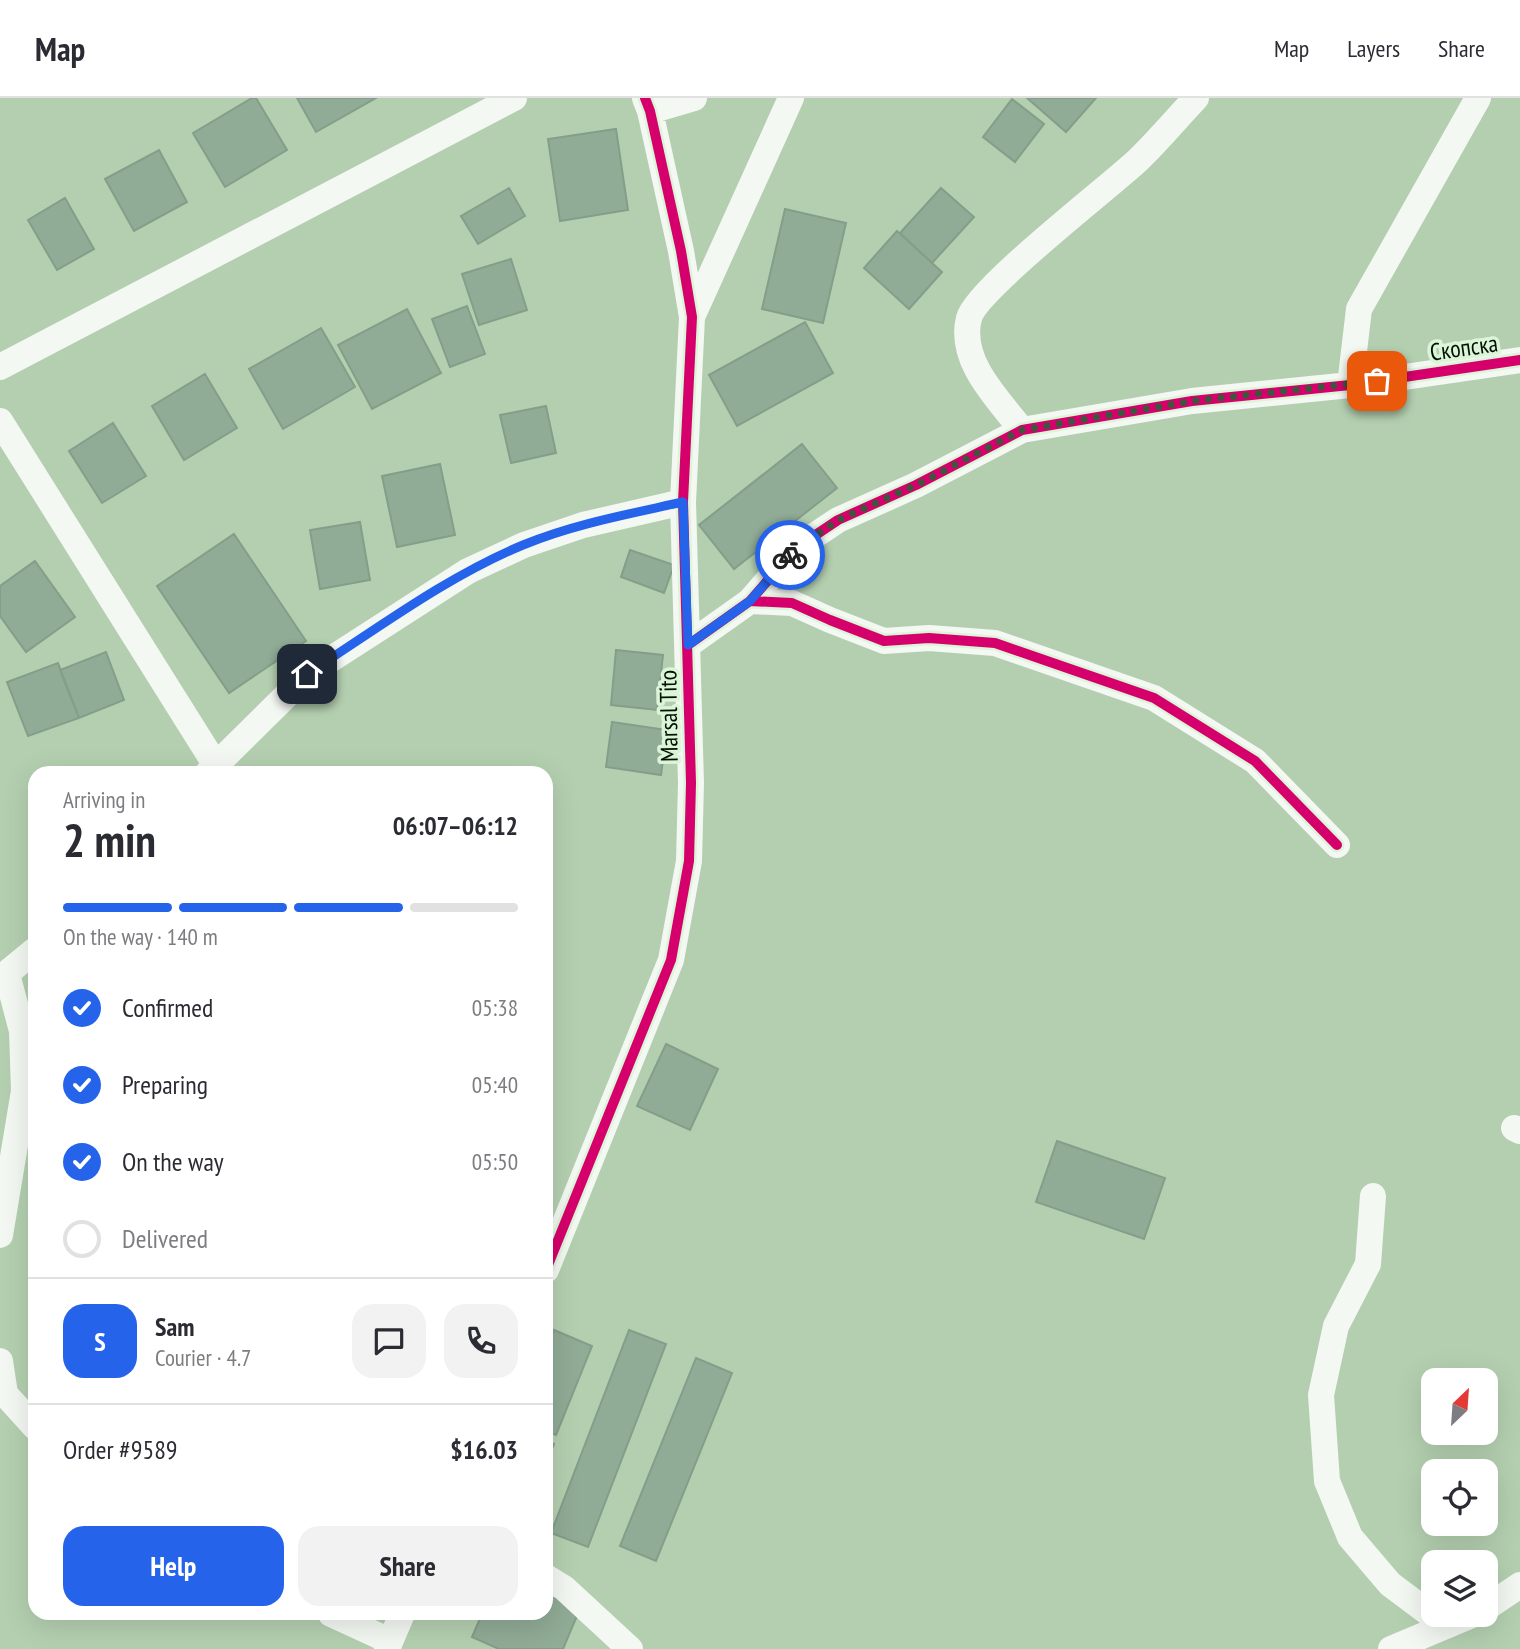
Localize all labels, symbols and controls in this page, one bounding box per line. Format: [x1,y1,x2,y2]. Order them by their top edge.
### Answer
text: Map [35,27,85,70]
text: Map [1274,33,1309,64]
text: Layers [1347,33,1400,64]
text: Share [1438,33,1485,64]
street label: Скопска [1428,327,1500,368]
pin [1347,351,1407,411]
icon: bag [1358,362,1396,400]
courier [755,520,825,590]
icon: bike [771,536,809,574]
pin [277,644,337,704]
icon: home [288,655,326,693]
street label: Marsal Tito [652,670,685,762]
text: Arriving in [63,785,145,814]
text: 06:07–06:12 [393,809,518,842]
text: 2 min [63,810,156,870]
text: On the way · 140 m [63,922,218,951]
icon: check [63,989,101,1027]
text: Confirmed [122,991,213,1024]
text: 05:38 [472,993,518,1022]
icon: check [63,1066,101,1104]
text: Preparing [122,1068,208,1101]
text: 05:40 [472,1070,518,1099]
icon: check [63,1143,101,1181]
text: On the way [122,1145,224,1178]
text: 05:50 [472,1147,518,1176]
text: Delivered [122,1222,208,1255]
button: chat [352,1304,426,1378]
button: phone [444,1304,518,1378]
text: Sam [155,1310,194,1343]
text: S [94,1325,106,1358]
text: Courier · 4.7 [155,1343,251,1372]
north arrow [1421,1368,1498,1446]
map controls [1421,1368,1498,1627]
text: Order #9589 [63,1433,178,1466]
text: $16.03 [450,1433,518,1466]
button: locate [1421,1459,1498,1536]
button: Help [63,1526,284,1606]
button: Share [298,1526,518,1606]
button: layers [1421,1550,1498,1627]

